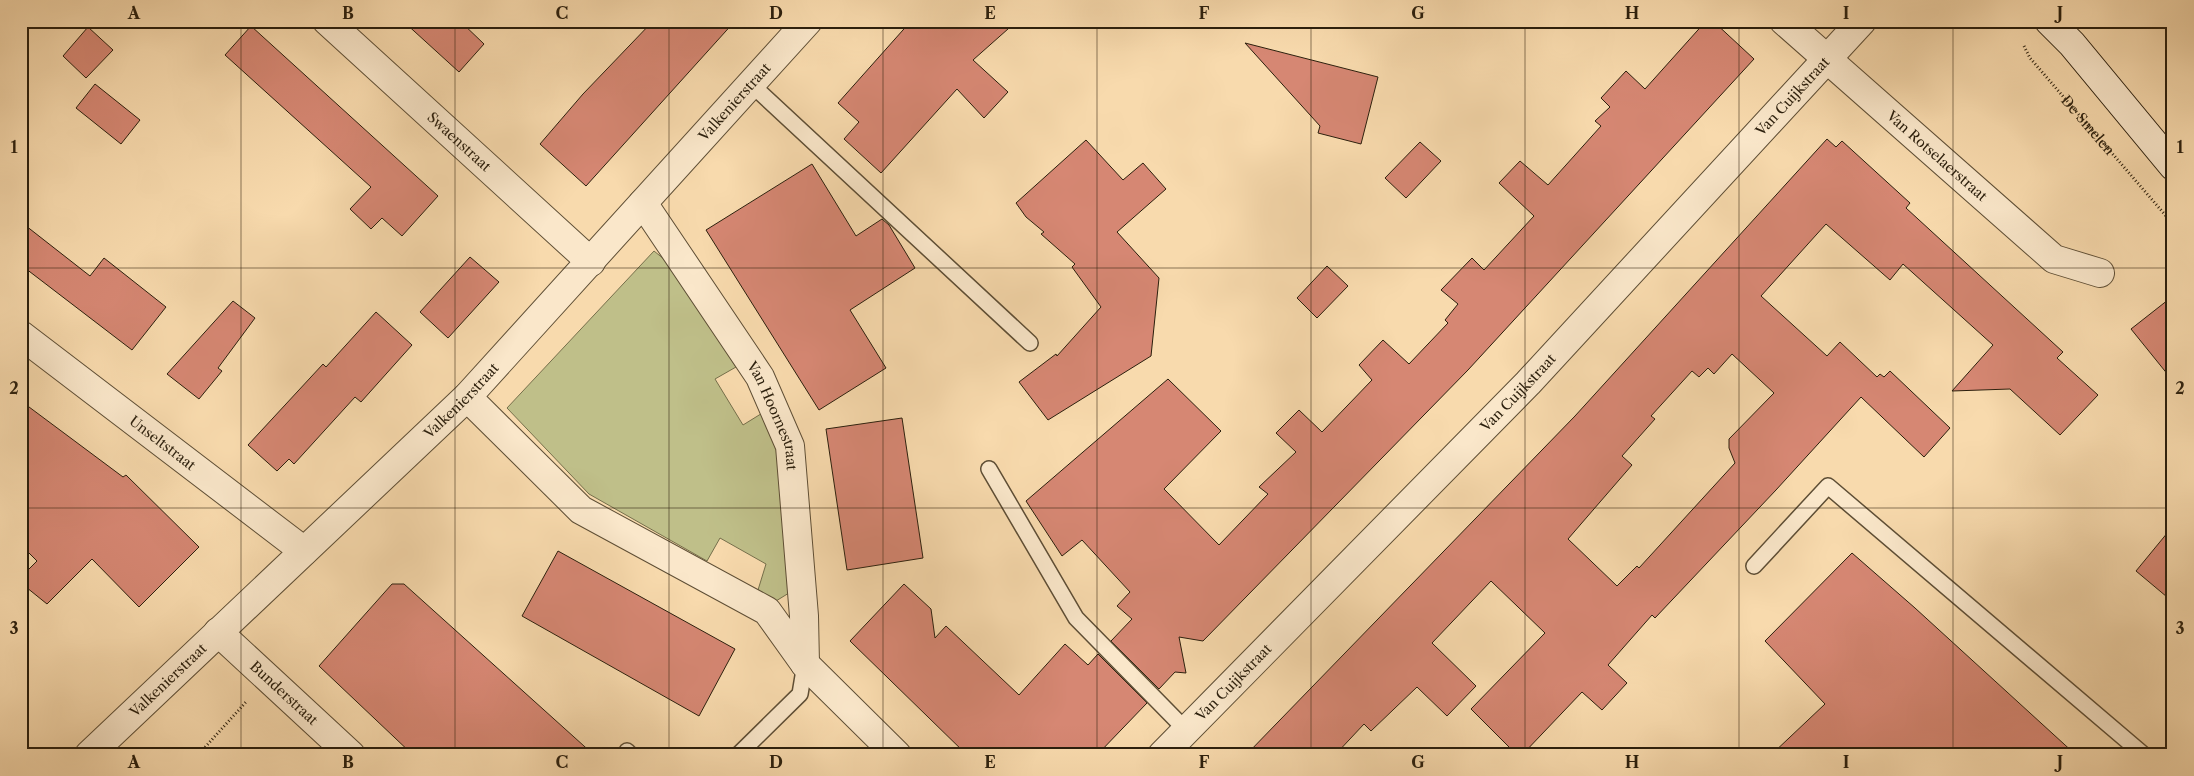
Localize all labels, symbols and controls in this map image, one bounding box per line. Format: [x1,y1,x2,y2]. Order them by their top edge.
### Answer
text: A [127,3,141,23]
text: B [342,3,354,23]
text: C [556,3,568,23]
text: D [769,3,783,23]
text: E [984,3,996,23]
text: F [1199,3,1210,23]
text: G [1411,3,1425,23]
text: H [1625,3,1639,23]
text: I [1843,3,1850,23]
text: J [2054,3,2063,23]
street label: Van Cuijkstraat [1751,53,1833,140]
street label: Valkenierstraat [694,59,775,145]
street label: De Smelen [2057,92,2119,159]
street label: Van Rotselaerstraat [1882,106,1991,205]
street label: Swaenstraat [424,108,495,175]
text: 1 [10,137,18,157]
text: 1 [2176,137,2184,157]
street label: Van Cuijkstraat [1476,350,1560,436]
street label: Van Hoornestraat [742,357,801,471]
street label: Valkenierstraat [419,359,503,443]
text: 2 [9,378,19,398]
text: 2 [2175,378,2185,398]
street label: Unseltstraat [126,412,199,474]
text: 3 [9,618,19,638]
text: 3 [2175,618,2185,638]
street label: Valkenierstraat [125,639,210,721]
street label: Van Cuijkstraat [1191,640,1275,725]
street label: Bunderstraat [246,657,322,729]
text: A [127,752,141,772]
text: B [342,752,354,772]
text: C [556,752,568,772]
text: D [769,752,783,772]
text: E [984,752,996,772]
text: F [1199,752,1210,772]
text: G [1411,752,1425,772]
text: H [1625,752,1639,772]
text: I [1843,752,1850,772]
text: J [2054,752,2063,772]

